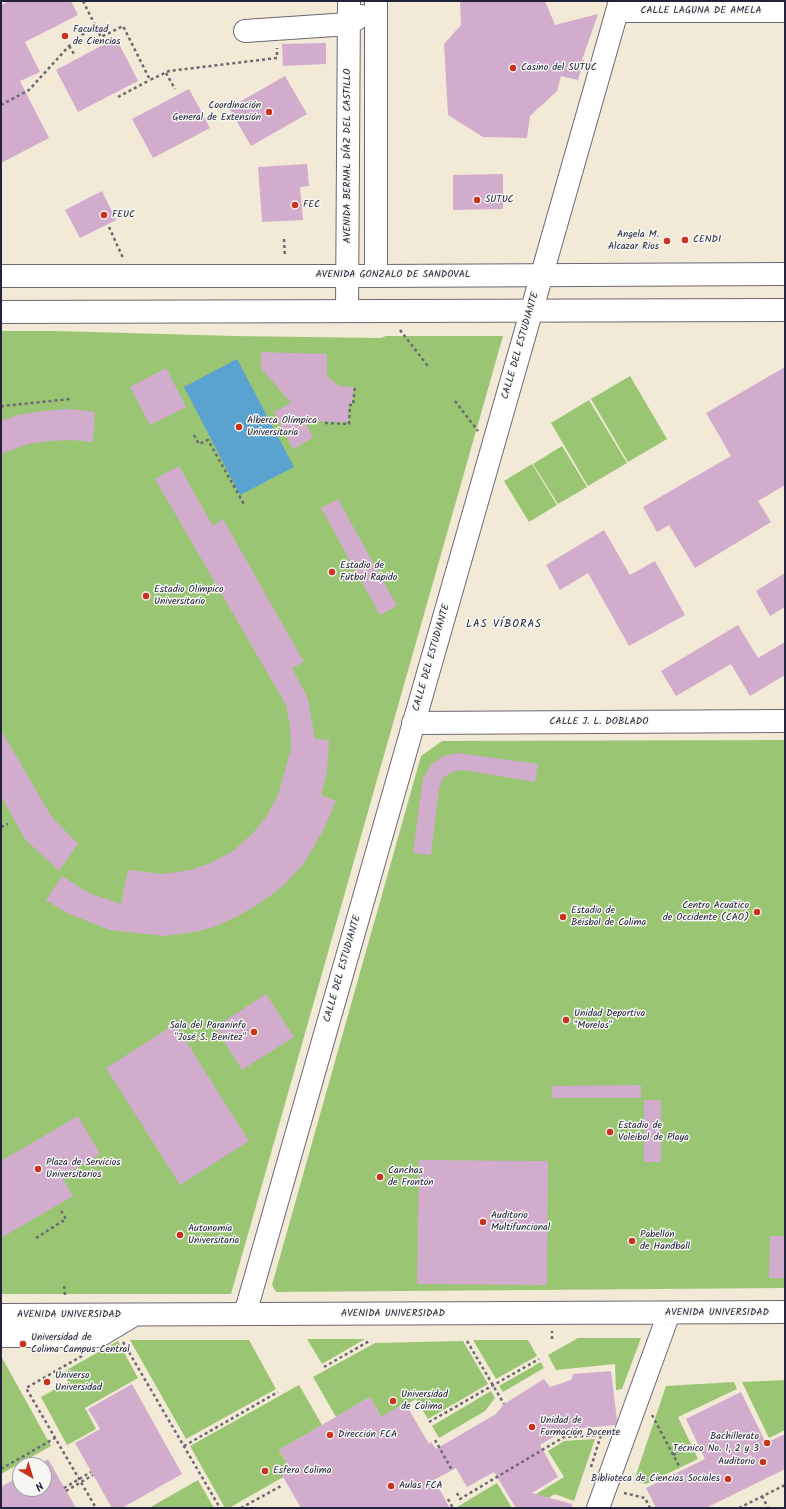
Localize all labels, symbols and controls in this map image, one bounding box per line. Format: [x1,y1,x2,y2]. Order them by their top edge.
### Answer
street label: CALLE LAGUNA DE AMELA [640,5,762,17]
place label: Facultad de Ciencias [73,24,120,48]
marker: Facultad de Ciencias [60,31,70,41]
place label: Casino del SUTUC [521,62,597,74]
marker: Casino del SUTUC [508,63,518,73]
street label: AVENIDA BERNAL DÍAZ DEL CASTILLO [342,69,354,243]
place label: Coordinación General de Extensión [172,100,261,124]
marker: Coordinación General de Extensión [264,107,274,117]
place label: SUTUC [485,194,514,206]
marker: SUTUC [472,195,482,205]
place label: FEC [303,199,320,211]
marker: FEC [290,200,300,210]
place label: FEUC [112,209,135,221]
marker: FEUC [99,210,109,220]
place label: Angela M. Alcazar Rios [608,229,659,252]
place label: CENDI [693,234,721,246]
marker: CENDI [680,235,690,245]
marker: Angela M. Alcazar Rios [662,236,672,246]
street label: AVENIDA GONZALO DE SANDOVAL [316,269,470,281]
street label: CALLE DEL ESTUDIANTE [500,291,542,401]
place label: Alberca Olímpica Universitaria [247,415,317,438]
marker: Alberca Olímpica Universitaria [234,422,244,432]
place label: Estadio de Fútbol Rápido [340,560,397,584]
marker: Estadio de Fútbol Rápido [327,567,337,577]
place label: Estadio Olímpico Universitario [154,584,224,608]
marker: Estadio Olímpico Universitario [141,591,151,601]
street label: CALLE DEL ESTUDIANTE [411,603,453,713]
district label: LAS VÍBORAS [466,618,542,632]
street label: CALLE J. L. DOBLADO [550,716,648,728]
place label: Centro Acuático de Occidente (CAO) [663,900,749,924]
place label: Estadio de Béisbol de Colima [571,905,646,928]
marker: Centro Acuático de Occidente (CAO) [752,907,762,917]
marker: Estadio de Béisbol de Colima [558,912,568,922]
street label: CALLE DEL ESTUDIANTE [322,914,364,1024]
place label: Unidad Deportiva "Morelos" [574,1008,645,1032]
marker: Unidad Deportiva "Morelos" [561,1015,571,1025]
place label: Sala del Paraninfo "José S. Benitez" [169,1020,246,1044]
marker: Sala del Paraninfo "José S. Benitez" [249,1027,259,1037]
place label: Estadio de Voleibol de Playa [618,1120,689,1144]
marker: Estadio de Voleibol de Playa [605,1127,615,1137]
place label: Plaza de Servicios Universitarios [46,1157,121,1180]
marker: Plaza de Servicios Universitarios [33,1164,43,1174]
place label: Canchas de Frontón [388,1165,434,1188]
marker: Canchas de Frontón [375,1172,385,1182]
place label: Auditorio Multifuncional [491,1210,550,1234]
marker: Auditorio Multifuncional [478,1217,488,1227]
place label: Autonomía Universitaria [188,1223,239,1246]
place label: Pabellón de Handball [640,1229,690,1252]
marker: Autonomía Universitaria [175,1230,185,1240]
marker: Pabellón de Handball [627,1236,637,1246]
street label: AVENIDA UNIVERSIDAD [665,1307,769,1319]
street label: AVENIDA UNIVERSIDAD [341,1308,445,1320]
street label: AVENIDA UNIVERSIDAD [17,1309,121,1321]
place label: Universidad de Colima Campus Central [31,1332,130,1356]
marker: Universidad de Colima Campus Central [18,1339,28,1349]
place label: Universo Universidad [55,1370,102,1394]
marker: Universo Universidad [42,1377,52,1387]
place label: Universidad de Colima [401,1389,448,1412]
marker: Universidad de Colima [388,1396,398,1406]
place label: Unidad de Formación Docente [540,1415,620,1438]
marker: Unidad de Formación Docente [527,1422,537,1432]
place label: Dirección FCA [338,1429,397,1441]
marker: Dirección FCA [325,1430,335,1440]
place label: Bachillerato Técnico No. 1, 2 y 3 [673,1431,759,1454]
marker: Bachillerato Técnico No. 1, 2 y 3 [762,1438,772,1448]
place label: Auditorio [718,1456,755,1468]
north arrow [12,1457,52,1497]
marker: Auditorio [758,1457,768,1467]
place label: Esfera Colima [273,1465,331,1477]
marker: Esfera Colima [260,1466,270,1476]
place label: Biblioteca de Ciencias Sociales [591,1473,720,1485]
marker: Biblioteca de Ciencias Sociales [723,1474,733,1484]
text: N [30,1476,47,1495]
place label: Aulas FCA [399,1480,443,1492]
marker: Aulas FCA [386,1481,396,1491]

